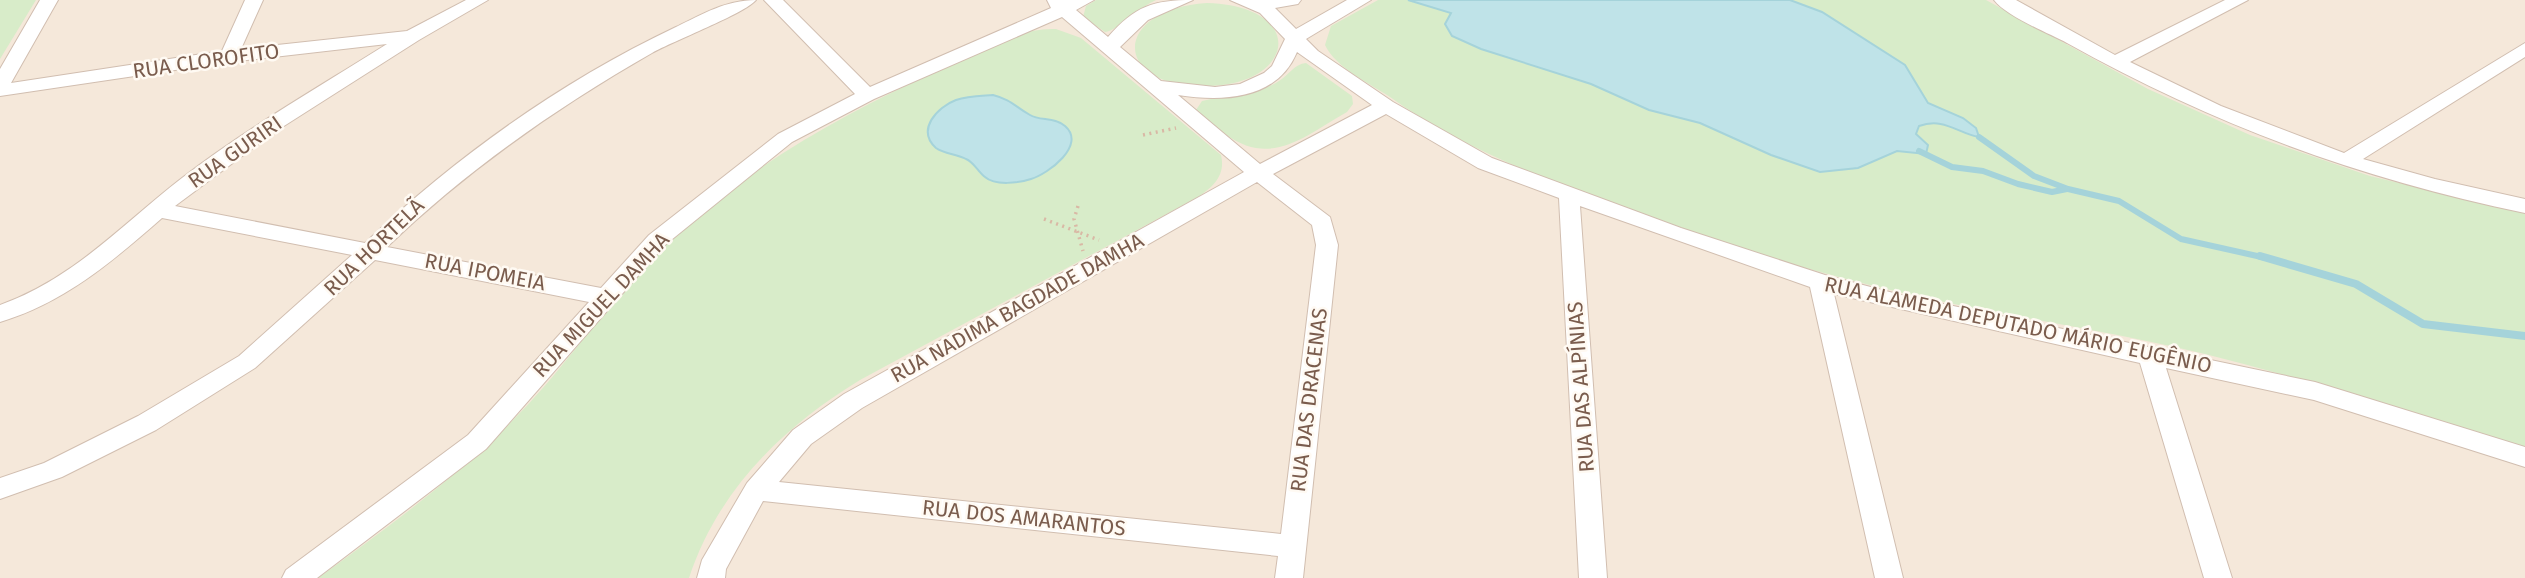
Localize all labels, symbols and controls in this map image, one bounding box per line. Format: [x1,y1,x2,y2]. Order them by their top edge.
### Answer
street label: RUA CLOROFITO [131,38,281,84]
street label: RUA GURIRI [183,110,287,194]
street label: RUA HORTELÃ [318,193,430,301]
street label: RUA MIGUEL DAMHA [527,227,675,383]
street label: RUA NADIMA BAGDADE DAMHA [886,227,1148,389]
street label: RUA IPOMEIA [422,248,548,296]
street label: RUA ALAMEDA DEPUTADO MÁRIO EUGÊNIO [1822,271,2214,379]
street label: RUA DAS ALPÍNIAS [1562,301,1600,473]
street label: RUA DAS DRACENAS [1285,307,1333,493]
street label: RUA DOS AMARANTOS [921,494,1127,542]

